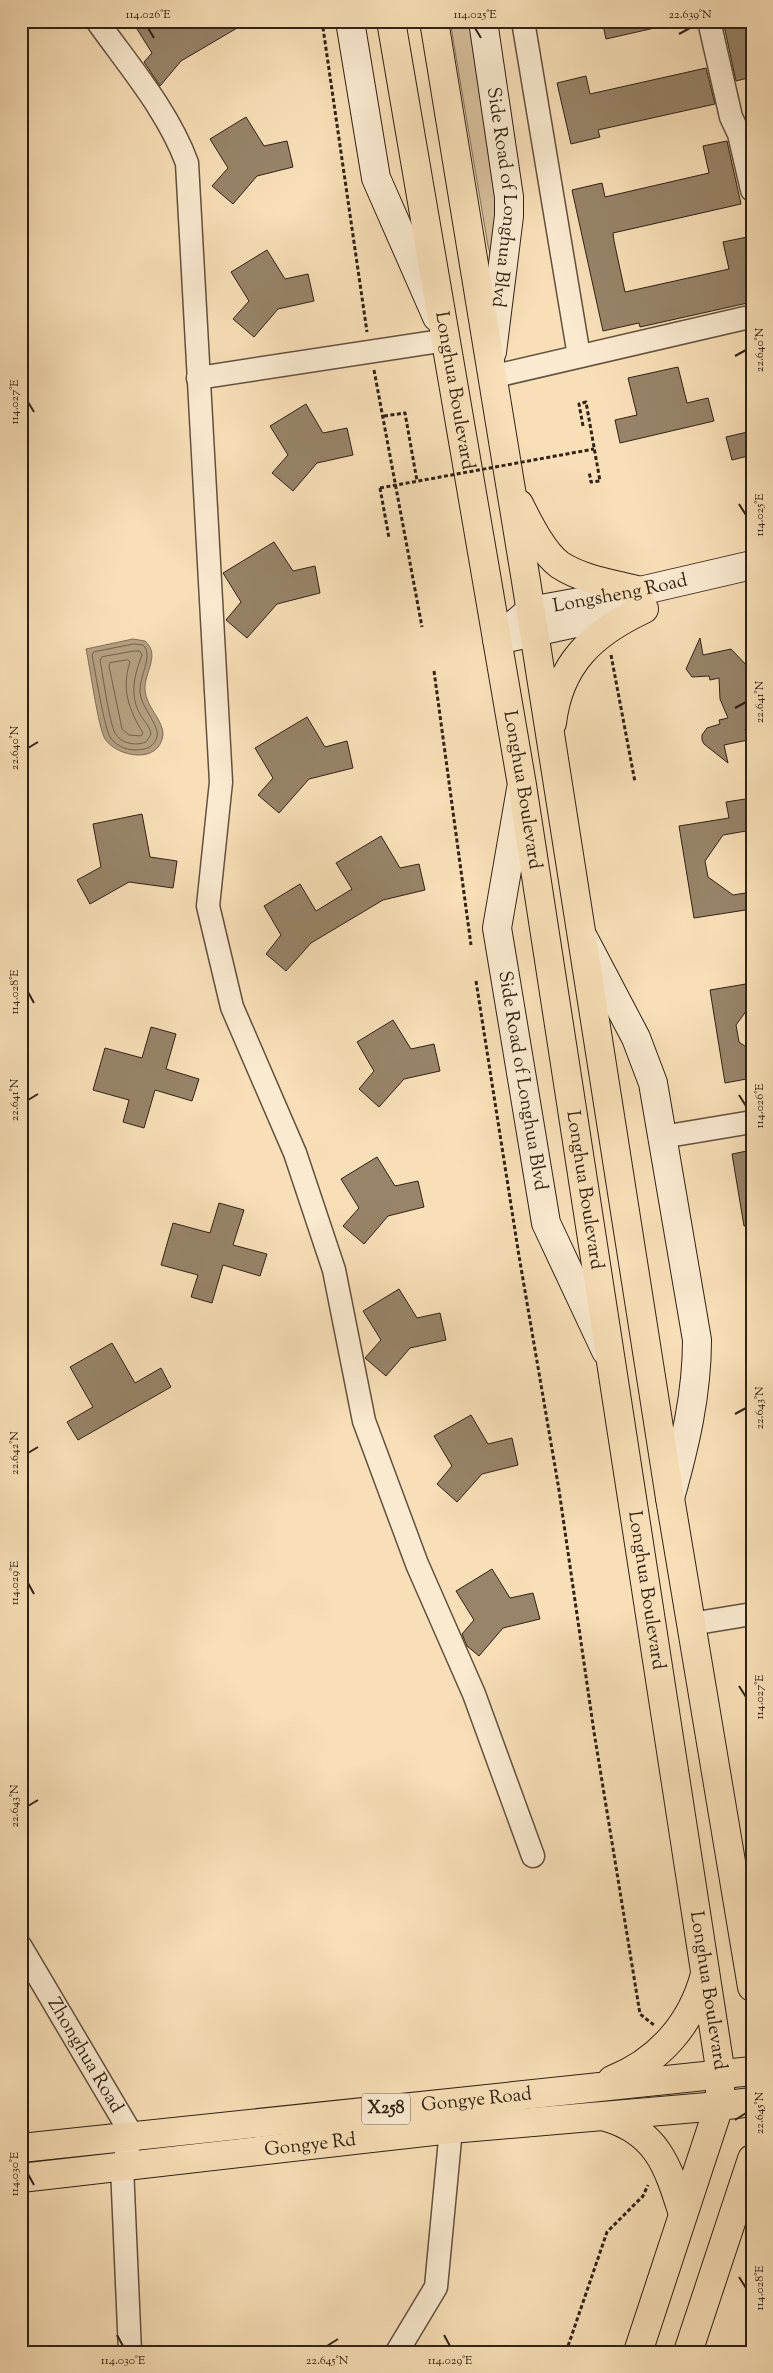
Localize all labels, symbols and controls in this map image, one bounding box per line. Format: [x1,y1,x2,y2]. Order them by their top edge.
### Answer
text: 114.026°E [125,6,171,24]
text: 114.025°E [453,6,497,24]
text: 22.639°N [669,6,712,24]
street label: Side Road of Longhua Blvd [479,85,523,309]
street label: Longhua Boulevard [428,309,481,472]
text: 22.640°N [751,327,769,372]
text: 114.027°E [6,379,24,425]
text: 114.025°E [751,493,769,537]
street label: Longsheng Road [551,567,690,620]
text: 22.641°N [751,680,769,723]
street label: Longhua Boulevard [496,708,548,871]
text: 22.640°N [6,725,24,770]
text: 114.028°E [6,969,24,1015]
street label: Side Road of Longhua Blvd [491,969,554,1193]
text: 22.641°N [6,1078,24,1121]
text: 114.026°E [751,1083,769,1129]
street label: Longhua Boulevard [559,1109,610,1272]
text: 22.643°N [751,1386,769,1430]
text: 22.642°N [6,1431,24,1475]
street label: Longhua Boulevard [621,1509,672,1672]
text: 114.029°E [6,1560,24,1605]
text: 114.027°E [751,1674,769,1720]
text: 22.643°N [6,1784,24,1828]
street label: Longhua Boulevard [682,1909,734,2072]
street label: Zhonghua Road [40,1993,130,2119]
street label: Gongye Road [420,2081,533,2119]
text: 22.645°N [751,2091,769,2134]
road number: X258 [362,2094,410,2124]
street label: Gongye Rd [263,2126,358,2164]
text: 114.030°E [6,2151,24,2196]
text: 114.028°E [751,2265,769,2311]
text: 114.030°E [101,2352,146,2370]
text: 22.645°N [306,2352,349,2370]
text: 114.029°E [428,2352,473,2370]

